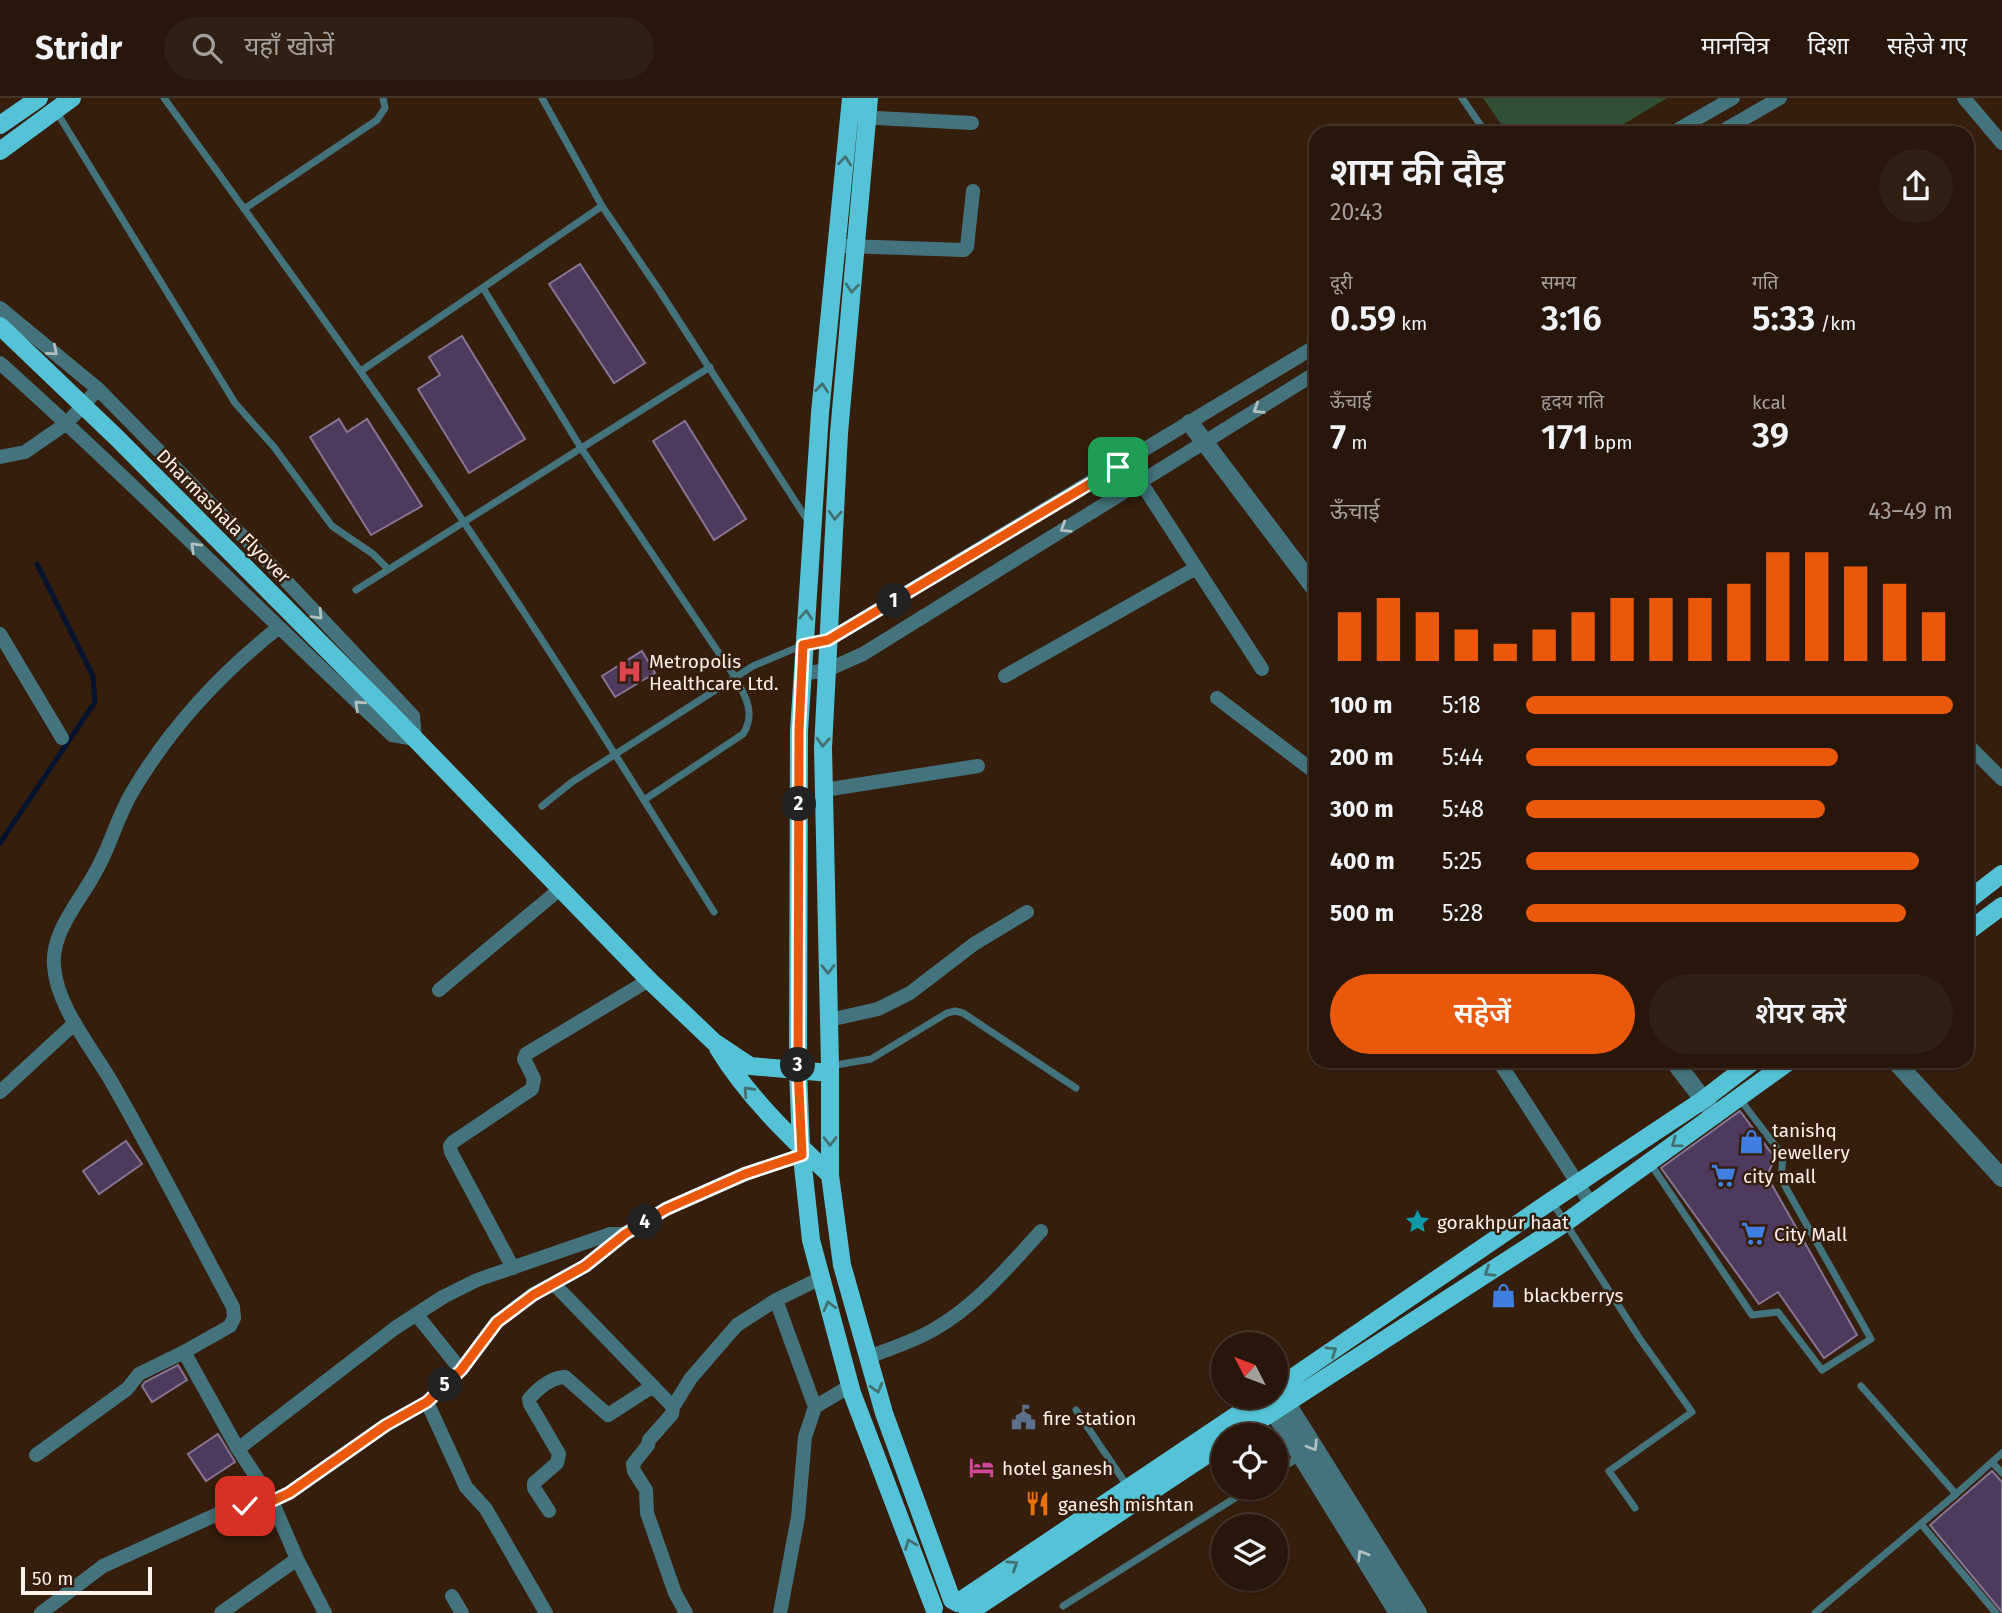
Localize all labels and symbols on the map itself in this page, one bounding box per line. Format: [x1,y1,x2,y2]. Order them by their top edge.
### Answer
one-way arrow [837,156,852,167]
one-way arrow [845,282,860,294]
one-way arrow [44,343,57,355]
one-way arrow [815,382,830,394]
one-way arrow [1253,400,1266,413]
pin [1088,437,1148,497]
street label: Dharmashala Flyover [152,444,296,589]
one-way arrow [828,510,843,521]
one-way arrow [1059,520,1072,533]
one-way arrow [190,543,203,556]
pin: 1 [876,584,912,618]
one-way arrow [309,607,322,620]
one-way arrow [798,609,813,620]
place label: Metropolis Healthcare Ltd. [649,650,779,695]
hospital icon: Metropolis Healthcare Ltd. [615,658,643,686]
one-way arrow [354,700,367,713]
one-way arrow [816,737,831,748]
pin: 2 [782,786,816,822]
one-way arrow [820,965,836,975]
pin: 3 [780,1048,816,1082]
one-way arrow [744,1086,757,1099]
place label: tanishq jewellery [1771,1119,1850,1164]
shop icon: tanishq jewellery [1738,1127,1766,1155]
one-way arrow [1671,1135,1684,1147]
one-way arrow [822,1137,838,1147]
supermarket icon: city mall [1709,1162,1737,1190]
place label: city mall [1743,1165,1817,1188]
pin: 4 [628,1204,662,1240]
place icon: gorakhpur haat [1403,1208,1431,1236]
place label: gorakhpur haat [1437,1211,1569,1234]
supermarket icon: City Mall [1740,1220,1768,1248]
place label: City Mall [1774,1223,1848,1246]
one-way arrow [1483,1264,1496,1277]
shop icon: blackberrys [1489,1281,1517,1309]
place label: blackberrys [1523,1284,1623,1307]
one-way arrow [822,1300,837,1312]
north arrow [1211,1332,1288,1409]
one-way arrow [1324,1347,1337,1359]
pin: 5 [428,1368,462,1402]
one-way arrow [869,1381,883,1393]
public building icon: fire station [1009,1404,1037,1432]
place label: fire station [1043,1407,1136,1430]
one-way arrow [1305,1438,1318,1451]
hotel icon: hotel ganesh [968,1454,996,1482]
place label: hotel ganesh [1002,1457,1113,1480]
pin [215,1476,275,1536]
restaurant icon: ganesh mishtan [1024,1490,1052,1518]
place label: ganesh mishtan [1058,1493,1194,1516]
one-way arrow [904,1538,918,1550]
one-way arrow [1358,1550,1371,1563]
one-way arrow [1006,1560,1019,1573]
scale bar [21,1564,152,1596]

